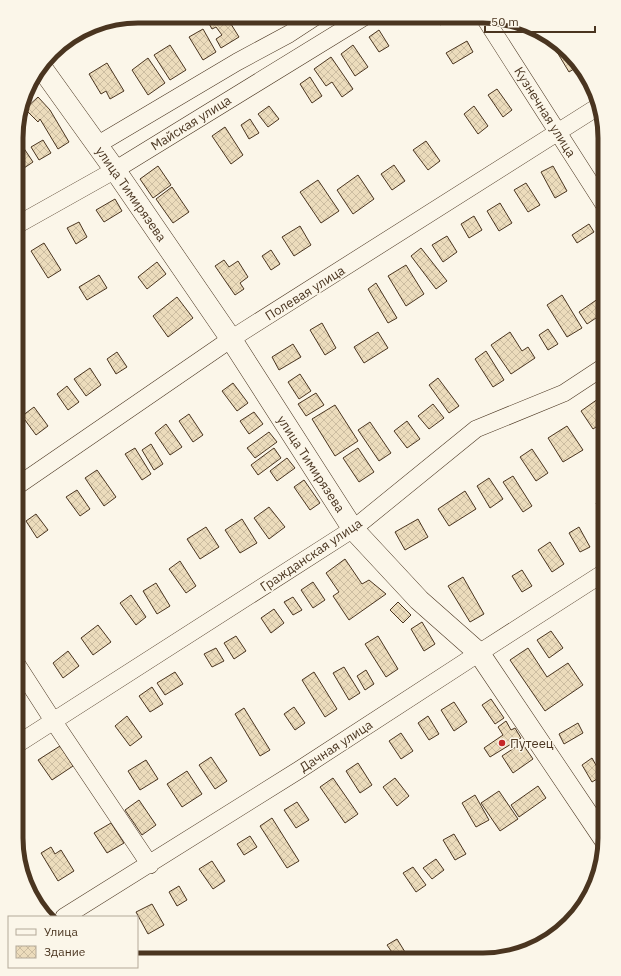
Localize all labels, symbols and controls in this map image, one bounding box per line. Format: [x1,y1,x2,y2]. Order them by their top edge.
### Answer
scale bar [485,8,595,34]
text: 50 m [491,14,519,29]
street label: Кузнечная улица [510,64,580,161]
street label: Майская улица [148,91,234,155]
street label: улица Тимирязева [92,143,170,245]
street label: Полевая улица [262,262,348,324]
street label: улица Тимирязева [273,412,349,516]
street label: Гражданская улица [257,515,365,595]
street label: Дачная улица [296,716,376,776]
place label: Путеец [510,735,554,752]
marker: Путеец [497,738,507,748]
legend [8,916,138,968]
text: Улица [44,924,78,939]
text: Здание [44,944,86,959]

